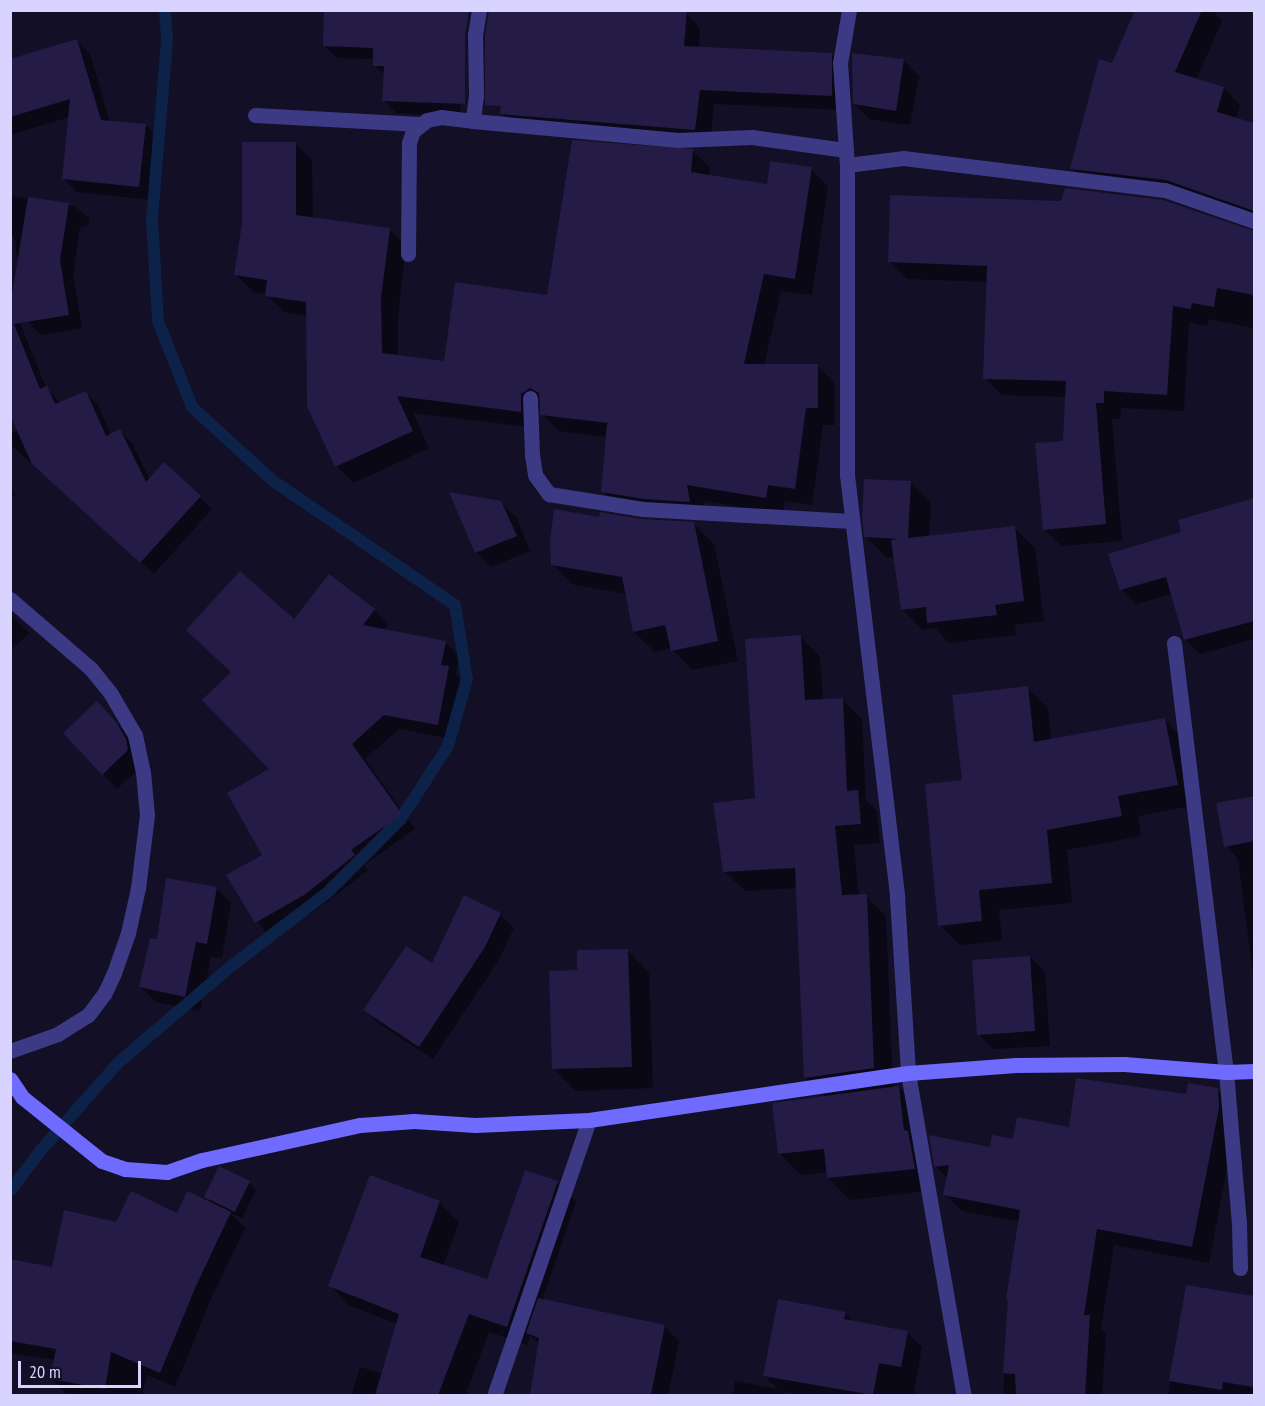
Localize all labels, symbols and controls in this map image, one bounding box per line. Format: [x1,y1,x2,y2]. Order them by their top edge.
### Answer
scale bar [21,1349,144,1387]
text: 20 m [29,1360,61,1383]

